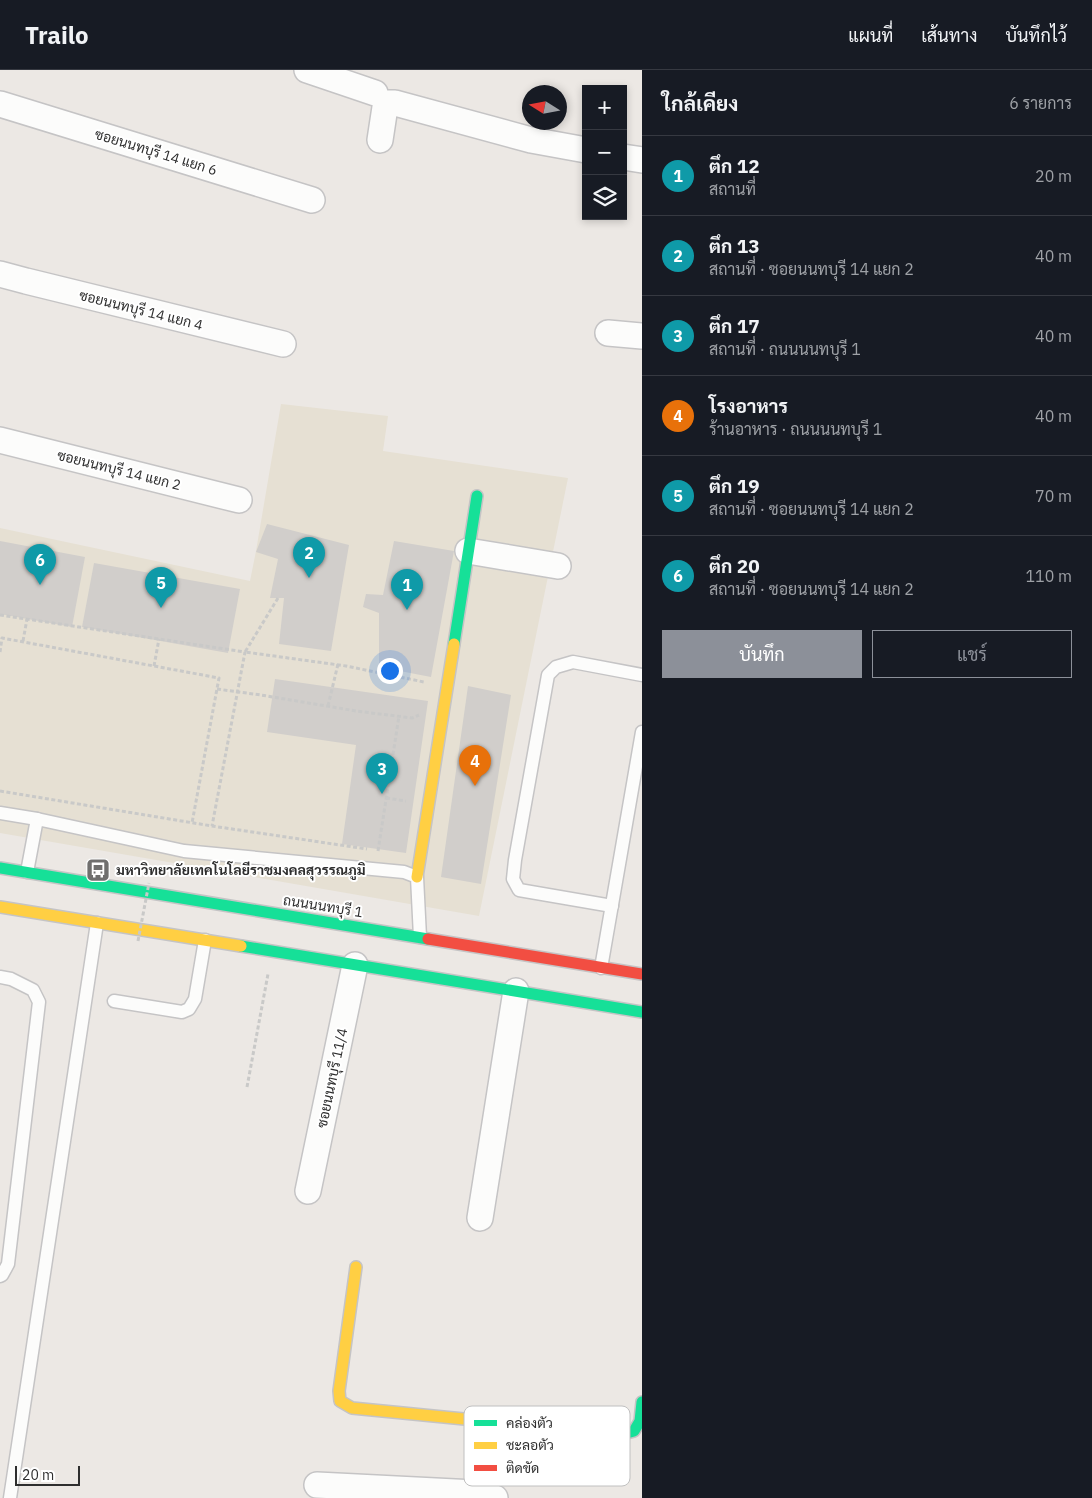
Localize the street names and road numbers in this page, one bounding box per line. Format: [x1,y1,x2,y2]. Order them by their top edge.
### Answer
street label: ซอยนนทบุรี 14 แยก 6 [92,125,219,180]
street label: ซอยนนทบุรี 14 แยก 4 [77,286,205,335]
street label: ซอยนนทบุรี 14 แยก 2 [55,446,183,495]
street label: ถนนนนทบุรี 1 [282,891,364,922]
street label: ซอยนนทบุรี 11/4 [313,1026,352,1130]

